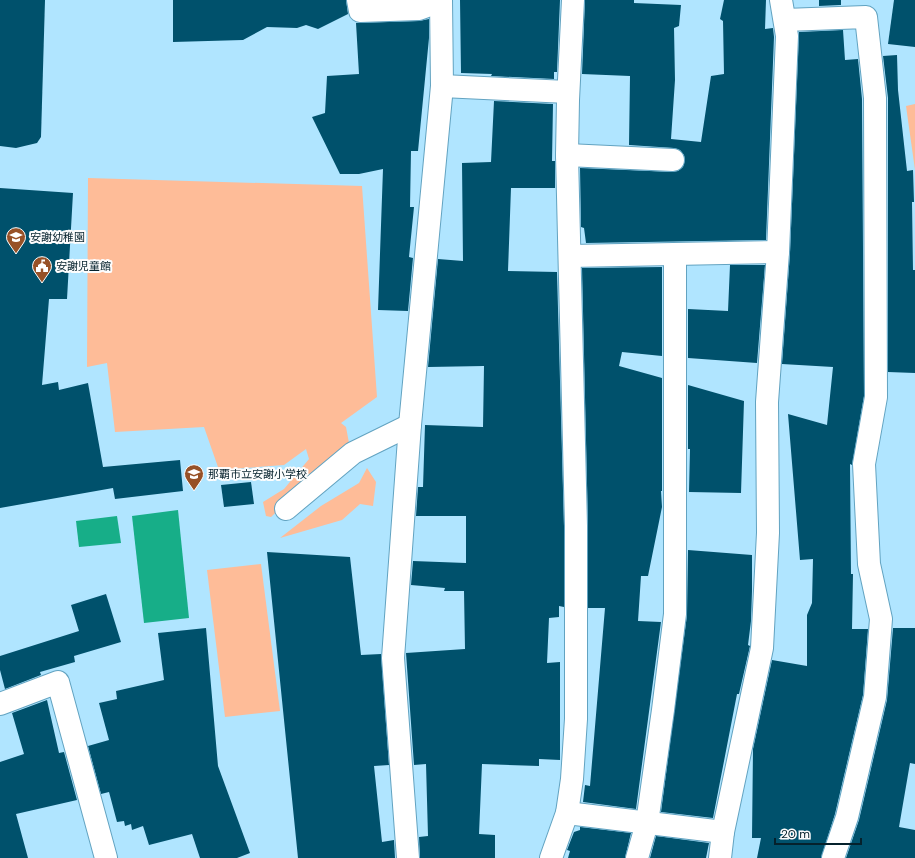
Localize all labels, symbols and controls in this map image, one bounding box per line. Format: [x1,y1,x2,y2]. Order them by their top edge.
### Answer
school or university icon: 安謝幼稚園 [5,226,27,254]
place label: 安謝幼稚園 [30,230,85,244]
public building icon: 安謝児童館 [31,255,53,283]
place label: 安謝児童館 [56,259,111,273]
school or university icon: 那覇市立安謝小学校 [183,463,205,491]
place label: 那覇市立安謝小学校 [208,467,307,481]
scale bar [775,820,861,846]
text: 20 m [781,826,810,842]

